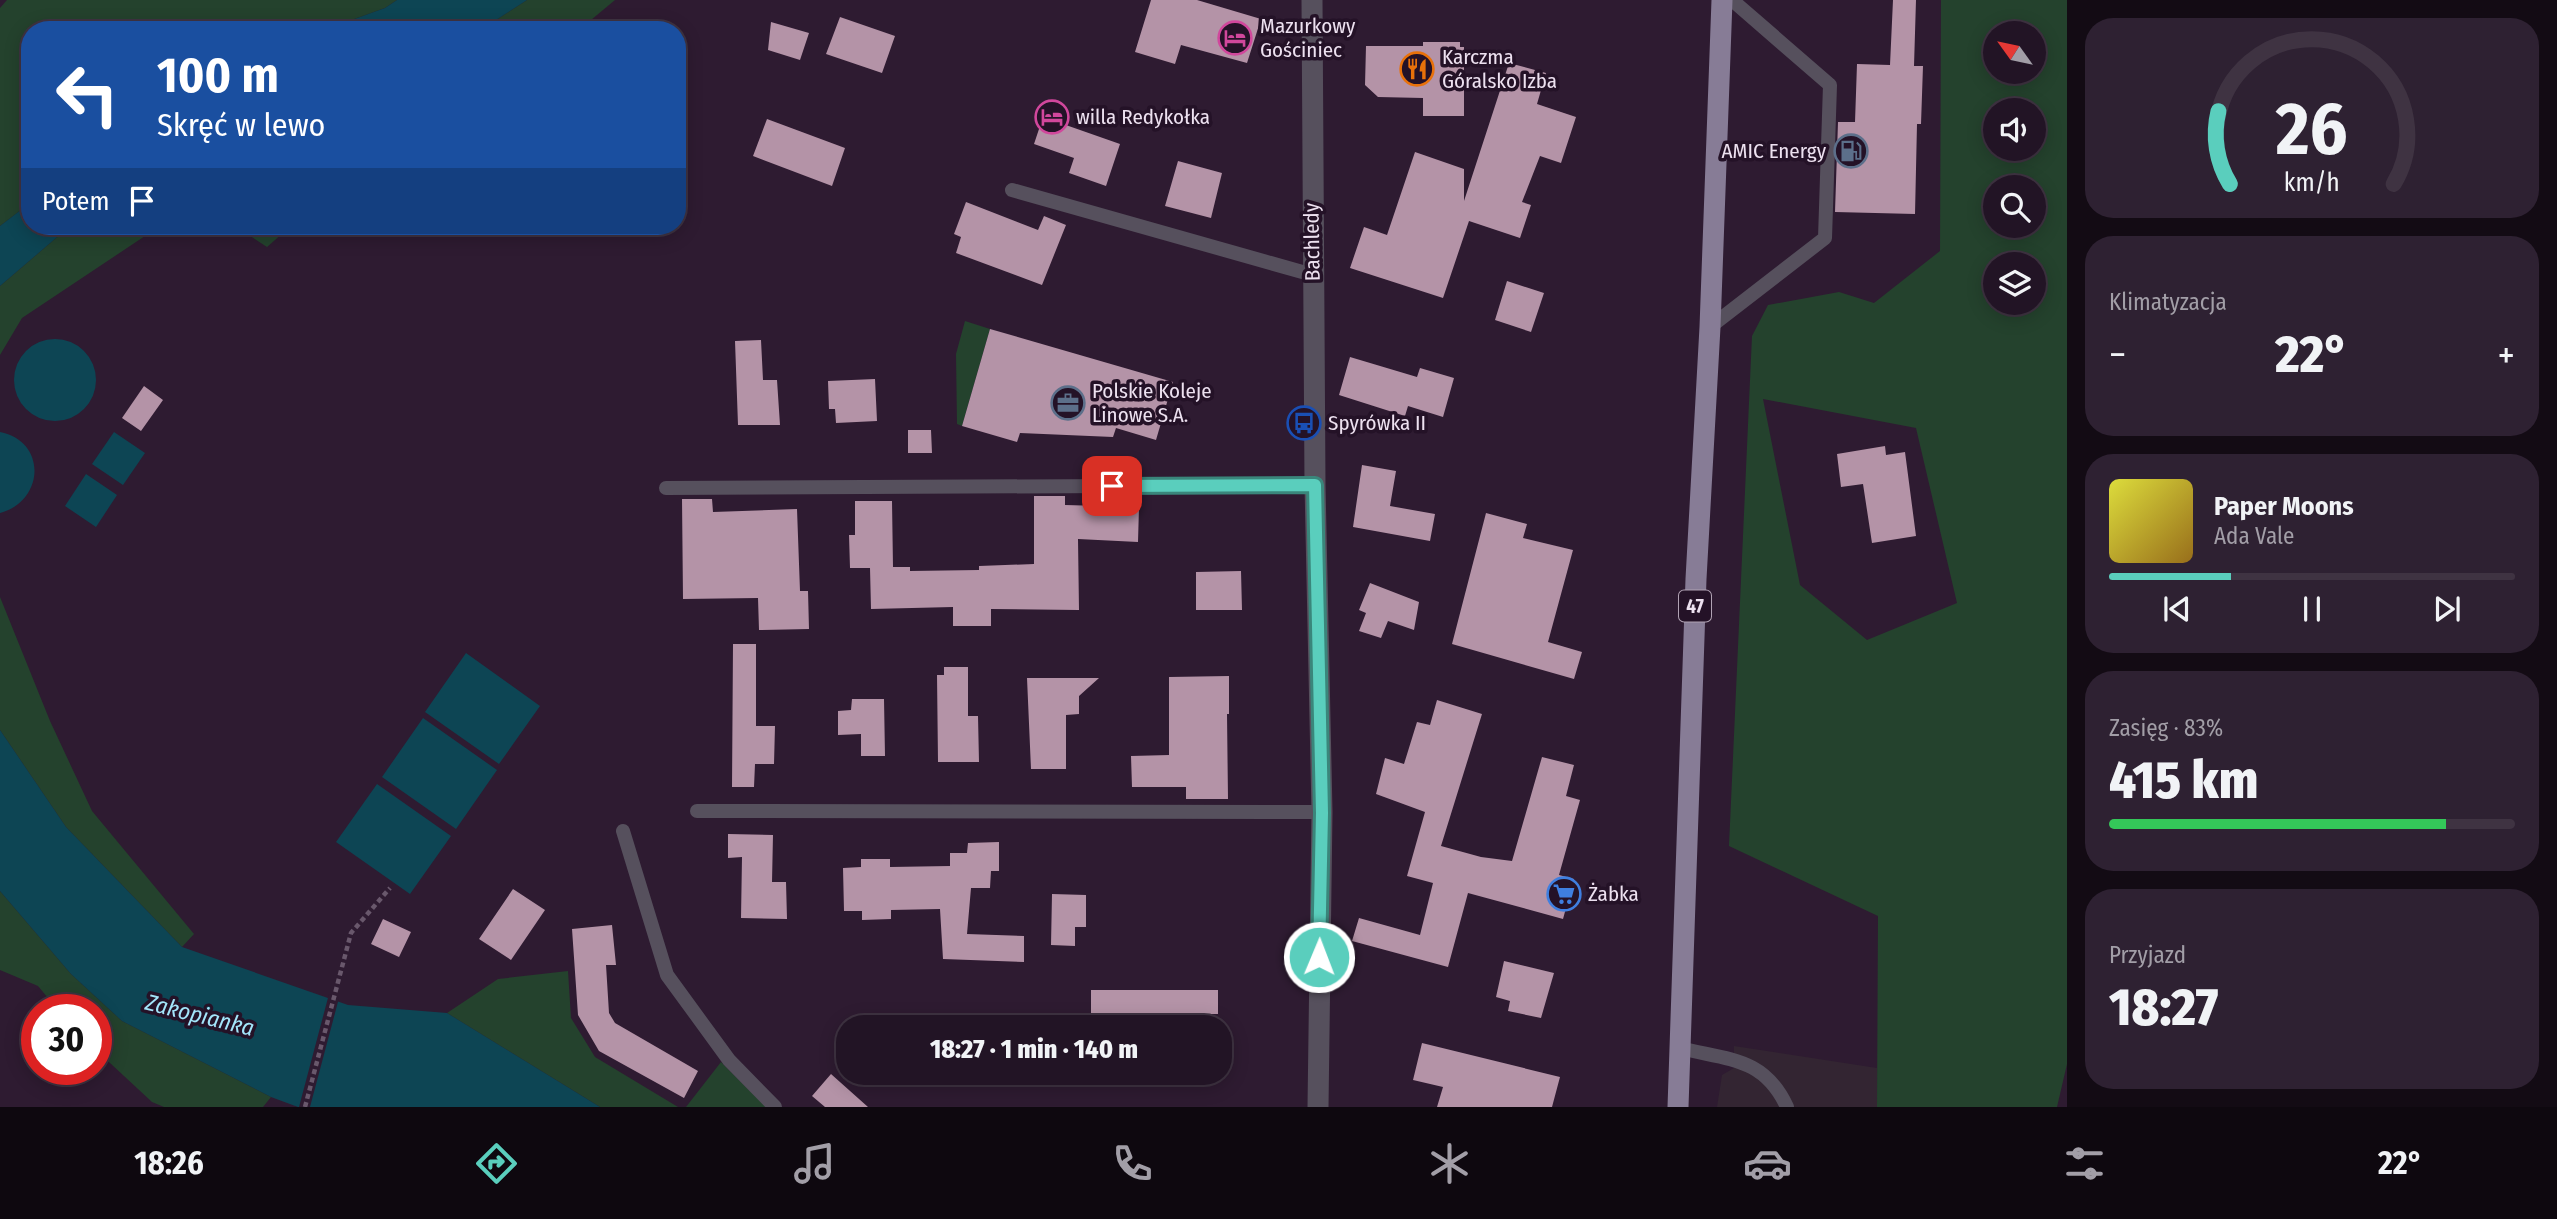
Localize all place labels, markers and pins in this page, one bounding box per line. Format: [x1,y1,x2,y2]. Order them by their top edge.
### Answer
place label: Mazurkowy Gościniec [1260,13,1356,63]
hotel icon: Mazurkowy Gościniec [1216,19,1254,57]
place label: Karczma Góralsko Izba [1442,44,1557,94]
restaurant icon: Karczma Góralsko Izba [1398,50,1436,88]
hotel icon: willa Redykołka [1033,98,1071,136]
place label: willa Redykołka [1076,104,1210,130]
fuel station icon: AMIC Energy [1832,132,1870,170]
place label: AMIC Energy [1722,138,1827,164]
place label: Polskie Koleje Linowe S.A. [1092,378,1212,428]
office icon: Polskie Koleje Linowe S.A. [1049,384,1087,422]
bus stop icon: Spyrówka II [1285,404,1323,442]
place label: Spyrówka II [1328,410,1426,436]
pin [1082,456,1142,516]
supermarket icon: Żabka [1545,875,1583,913]
place label: Żabka [1588,881,1639,907]

